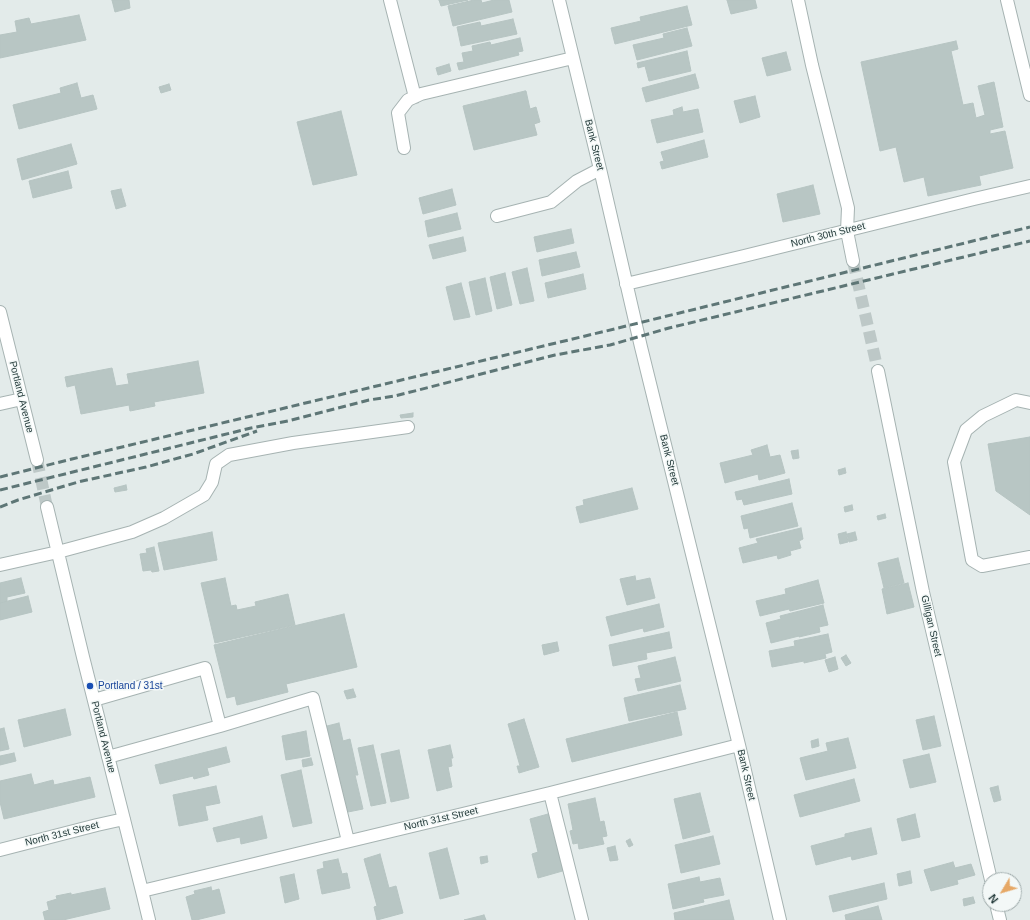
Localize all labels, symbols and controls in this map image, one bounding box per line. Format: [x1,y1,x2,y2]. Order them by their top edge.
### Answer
street label: Bank Street [582,118,606,172]
street label: North 30th Street [790,220,866,250]
street label: Portland Avenue [6,360,36,434]
street label: Bank Street [657,433,681,487]
street label: Gilligan Street [918,594,944,658]
place label: Portland / 31st [98,680,162,692]
marker: Portland / 31st [85,681,95,691]
street label: Portland Avenue [88,700,118,774]
street label: Bank Street [734,748,758,802]
street label: North 31st Street [403,805,479,833]
street label: North 31st Street [24,819,100,849]
north arrow [982,872,1022,912]
text: N [986,892,1001,906]

